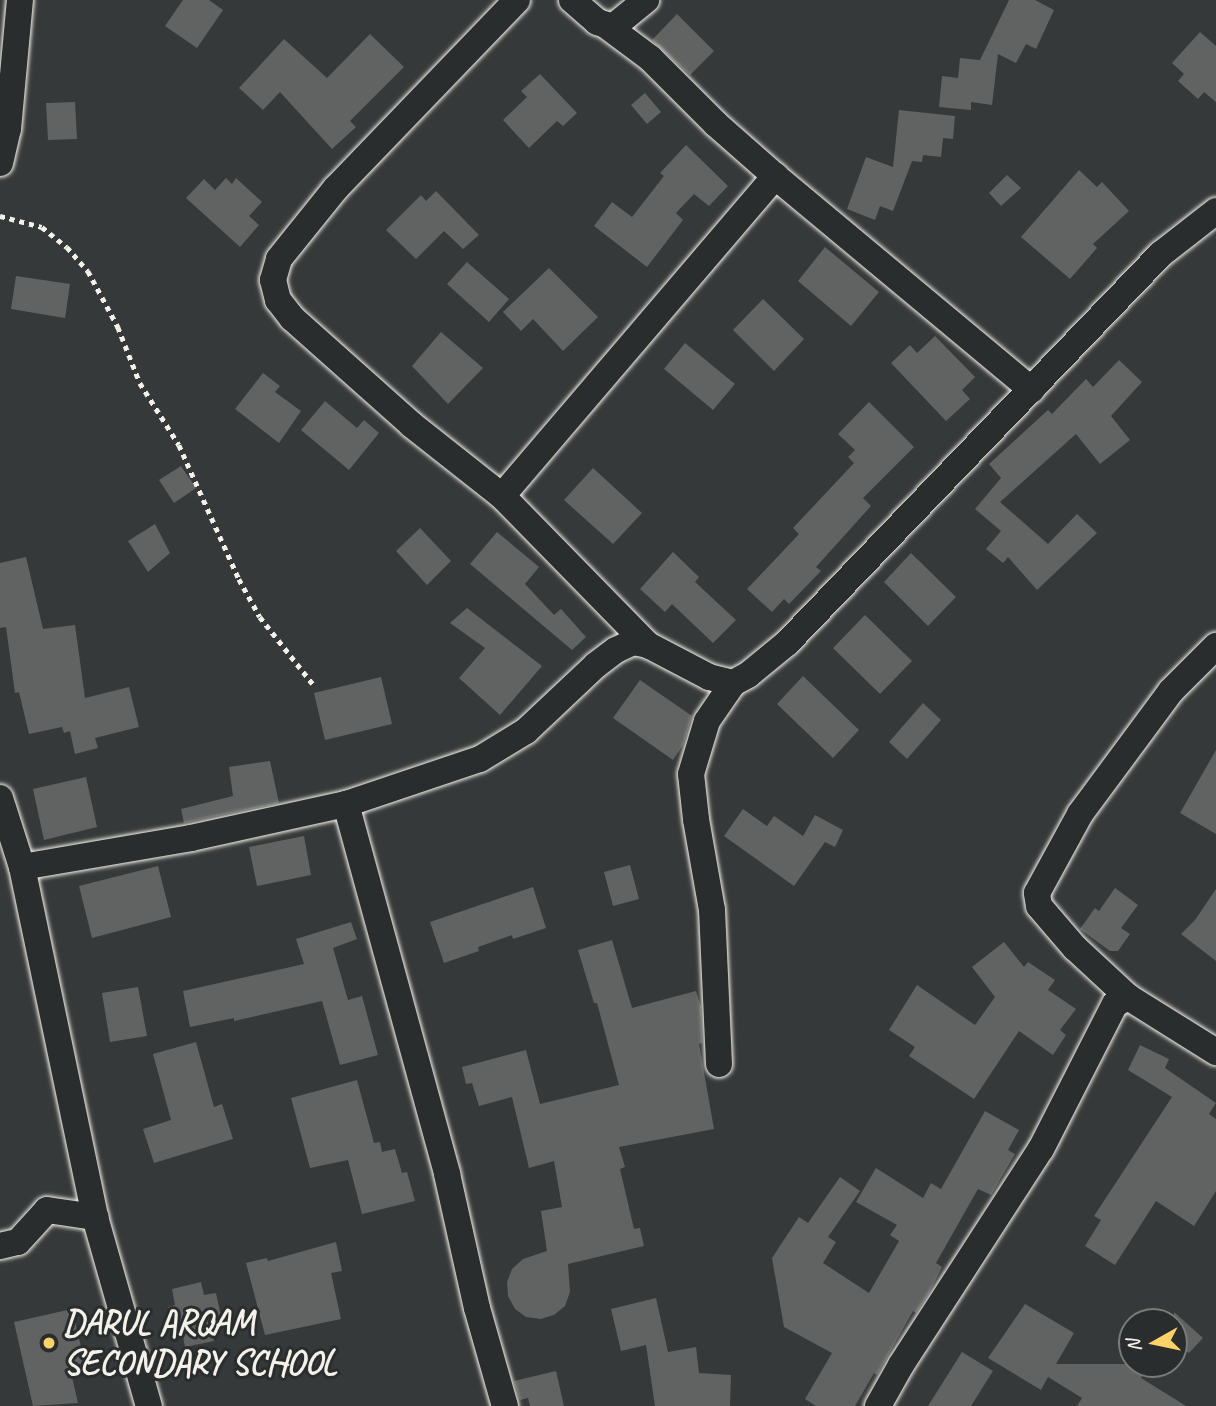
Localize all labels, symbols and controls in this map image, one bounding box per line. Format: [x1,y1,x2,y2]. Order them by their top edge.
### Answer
place label: DARUL ARQAM SECONDARY SCHOOL [63,1302,336,1384]
north arrow [1118,1308,1188,1378]
marker: DARUL ARQAM SECONDARY SCHOOL [41,1335,57,1351]
text: N [1121,1338,1147,1354]

